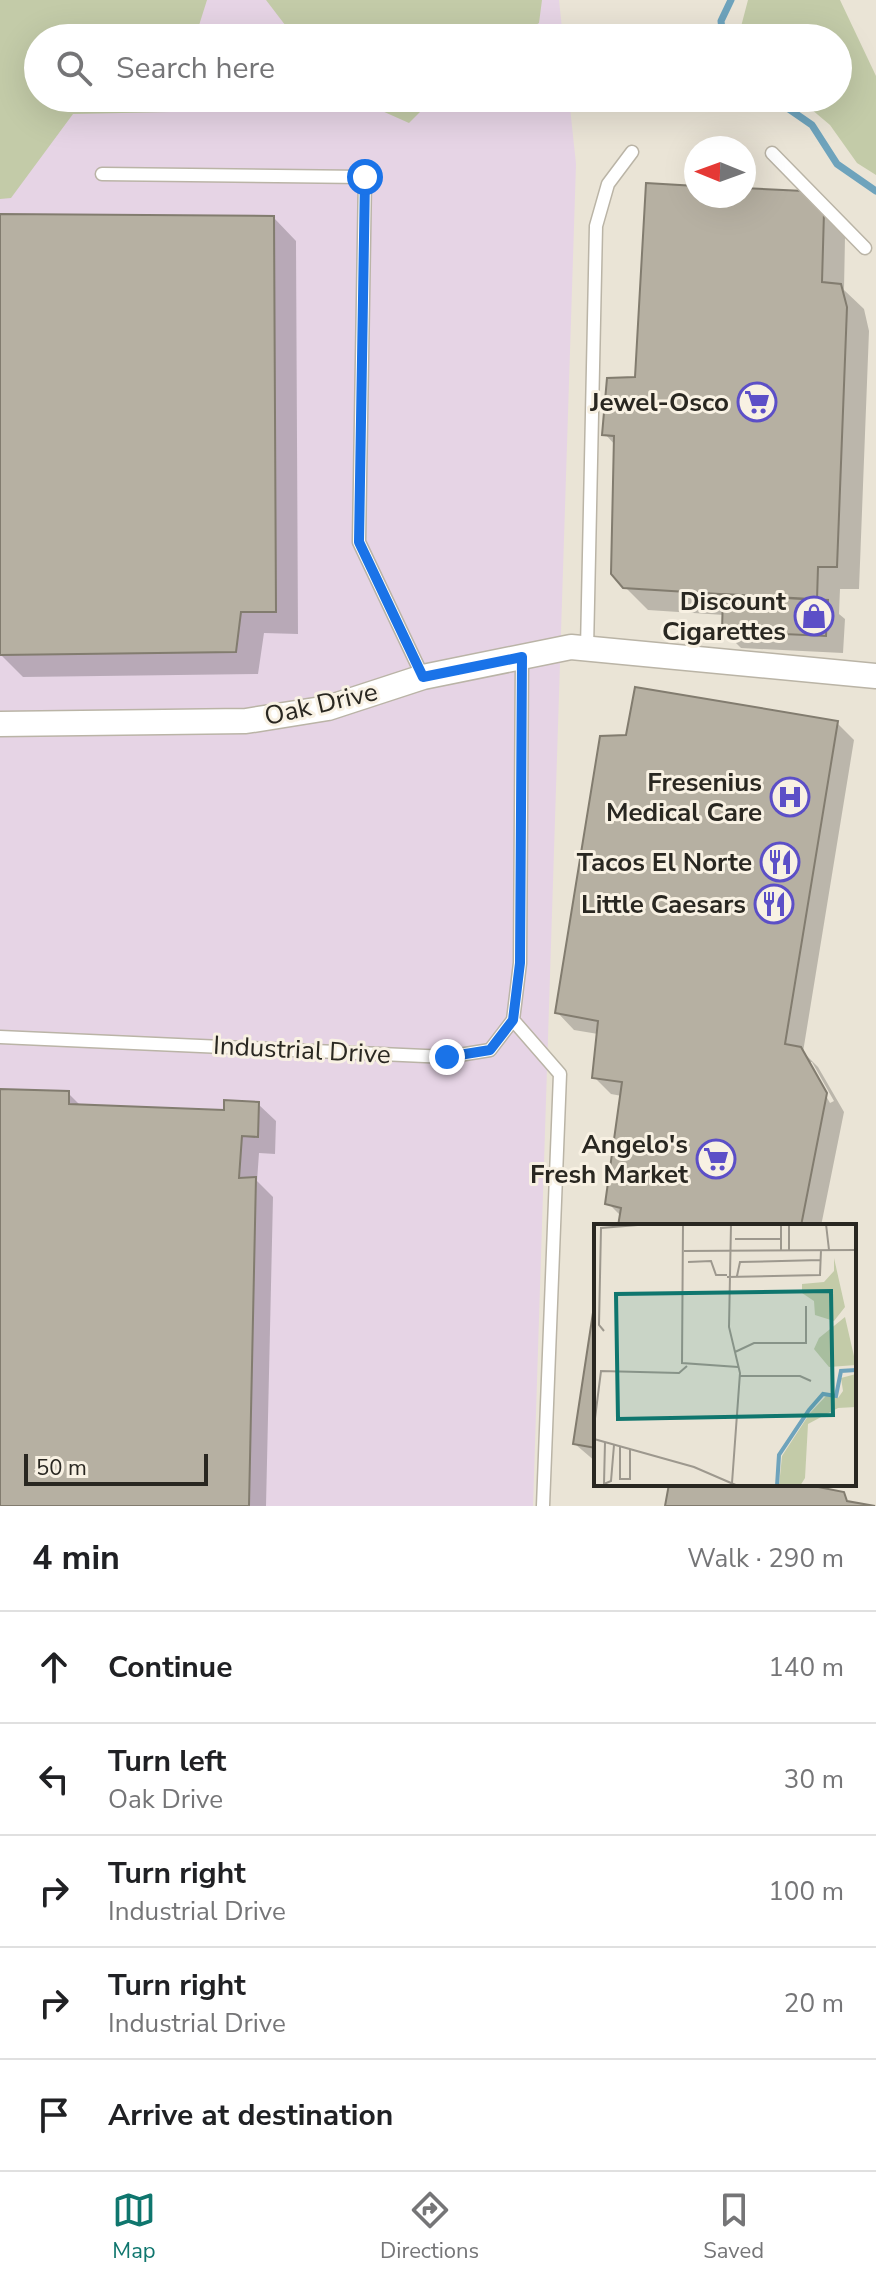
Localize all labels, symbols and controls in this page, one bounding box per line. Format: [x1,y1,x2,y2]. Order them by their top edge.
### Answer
search box [24,24,852,112]
icon: search [52,46,96,90]
text: Search here [116,48,275,89]
north arrow [684,136,756,208]
route start [347,159,383,195]
supermarket icon: Jewel-Osco [736,381,778,423]
place label: Jewel-Osco [589,385,729,420]
place label: Discount Cigarettes [662,584,787,649]
shop icon: Discount Cigarettes [793,595,835,637]
street label: Oak Drive [261,674,381,734]
place label: Fresenius Medical Care [606,765,762,830]
hospital icon: Fresenius Medical Care [769,776,811,818]
restaurant icon: Tacos El Norte [759,841,801,883]
place label: Tacos El Norte [577,845,752,880]
restaurant icon: Little Caesars [753,883,795,925]
place label: Little Caesars [581,887,746,922]
street label: Industrial Drive [212,1028,392,1072]
route end [429,1039,465,1075]
place label: Angelo's Fresh Market [530,1127,689,1192]
supermarket icon: Angelo's Fresh Market [695,1138,737,1180]
inset map [594,1224,856,1486]
scale bar [24,1450,208,1486]
text: 50 m [36,1453,87,1483]
text: 4 min [32,1535,120,1581]
text: Walk · 290 m [687,1541,844,1576]
icon: ahead [32,1645,76,1689]
text: Continue [108,1647,233,1688]
text: 140 m [768,1650,844,1685]
text: Turn left [108,1741,226,1782]
icon: left [32,1757,76,1801]
text: 30 m [784,1762,844,1797]
text: Oak Drive [108,1782,223,1817]
text: Turn right [108,1853,246,1894]
icon: right [32,1869,76,1913]
text: 100 m [768,1874,844,1909]
text: Industrial Drive [108,1894,286,1929]
text: Turn right [108,1965,246,2006]
icon: right [32,1981,76,2025]
text: 20 m [784,1986,844,2021]
text: Industrial Drive [108,2006,286,2041]
icon: arrive [32,2093,76,2137]
text: Arrive at destination [108,2095,393,2136]
tab: Map [112,2188,156,2266]
tab: Directions [380,2188,479,2266]
tab: Saved [703,2188,764,2266]

